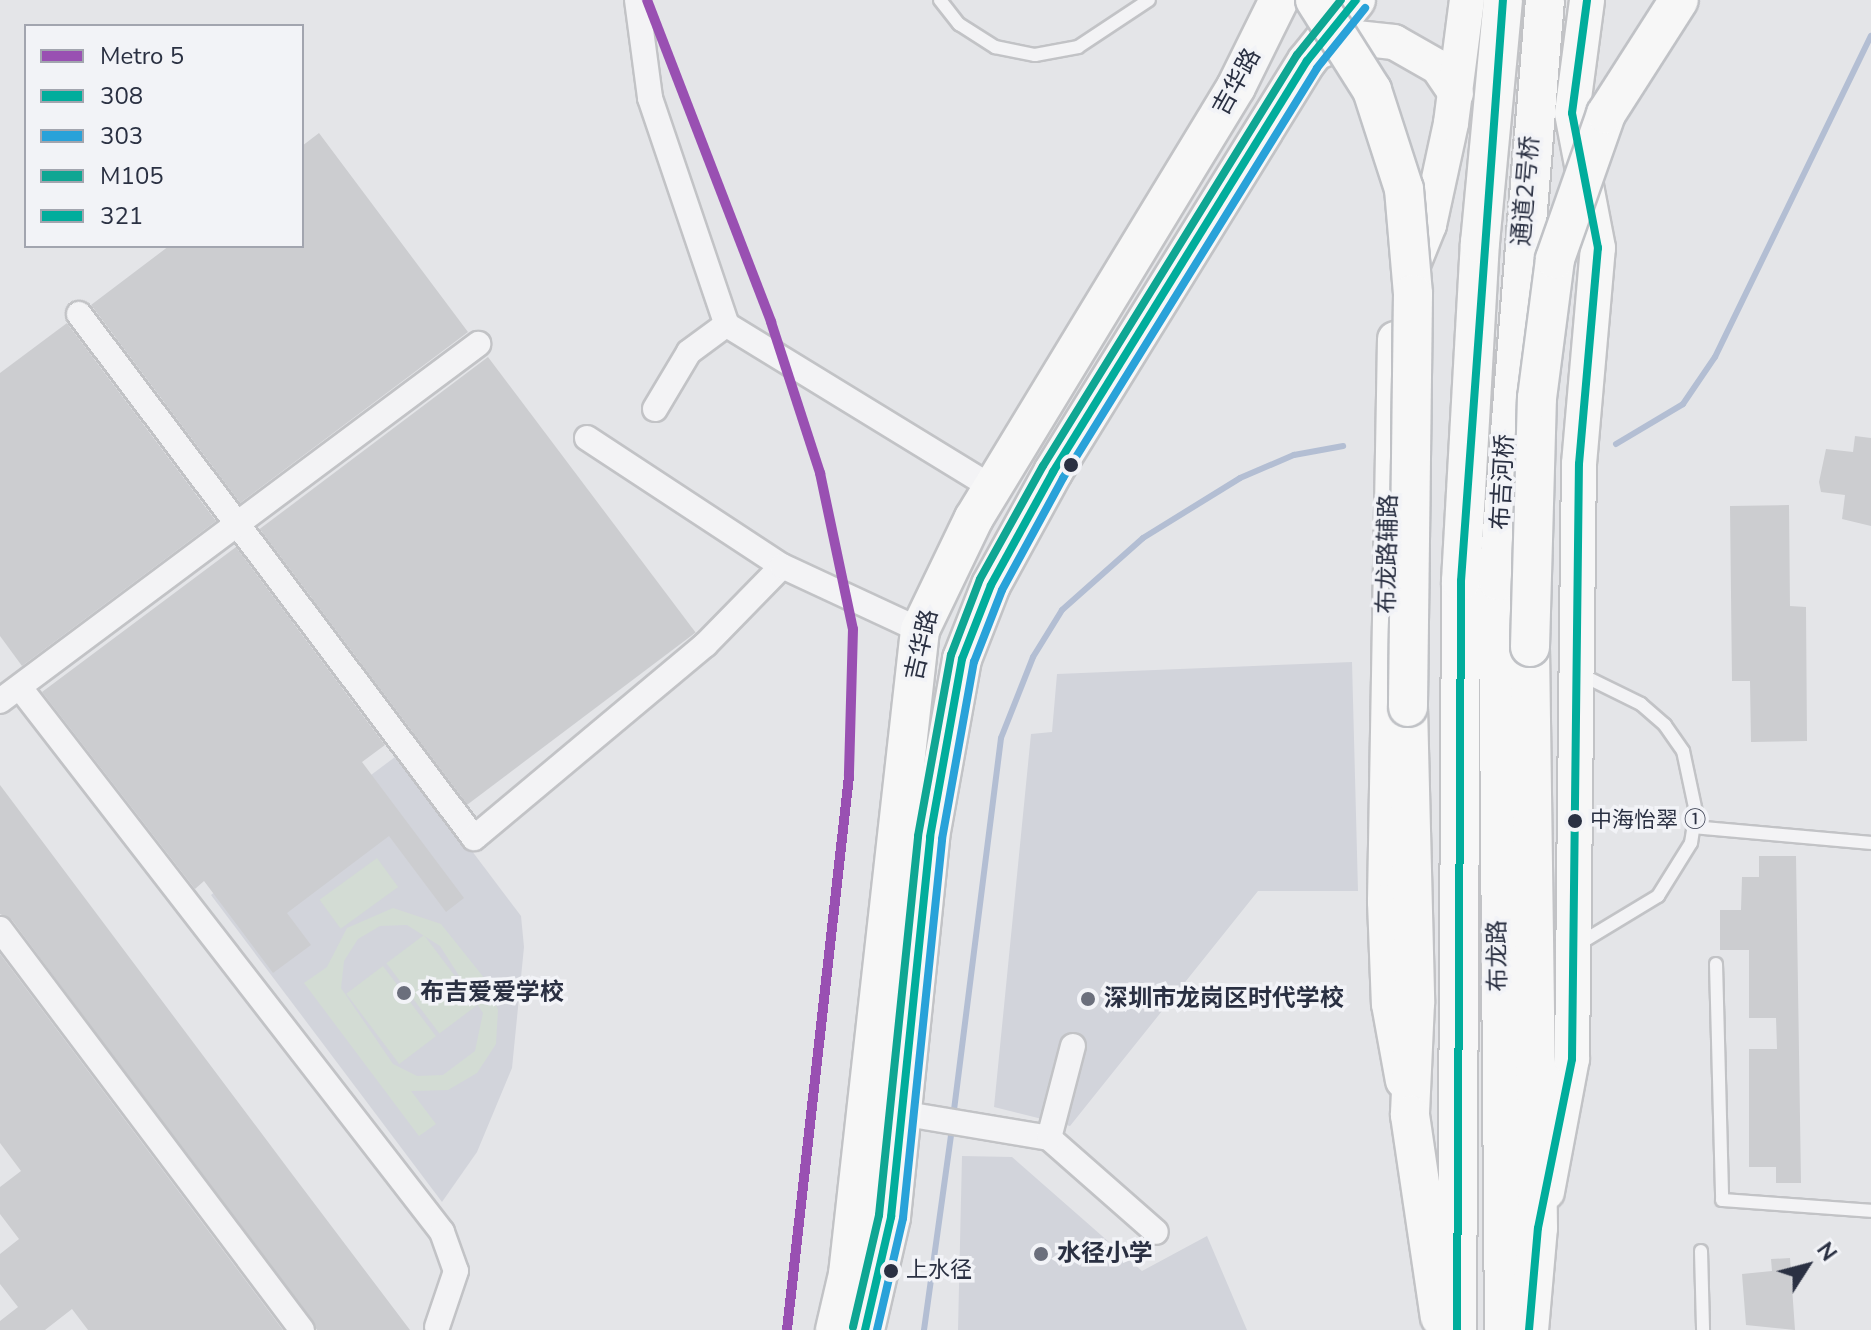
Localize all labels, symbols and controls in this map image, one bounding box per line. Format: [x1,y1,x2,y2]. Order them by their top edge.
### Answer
legend [24,24,304,248]
text: Metro 5 [100,40,184,72]
street label: 吉华路 [1207,44,1267,120]
text: 308 [100,80,143,112]
text: 303 [100,120,143,152]
street label: 通道2号桥 [1507,135,1545,247]
text: M105 [100,160,164,192]
text: 321 [100,200,143,232]
street label: 布吉河桥 [1486,433,1520,531]
unlabelled marker [1063,457,1079,473]
street label: 布龙路辅路 [1373,494,1403,614]
street label: 吉华路 [900,607,944,683]
place label: 中海怡翠 ① [1590,808,1706,834]
marker: 中海怡翠 ① [1567,813,1583,829]
street label: 布龙路 [1483,920,1513,992]
place label: 布吉爱爱学校 [420,979,564,1007]
marker: 布吉爱爱学校 [395,984,413,1002]
place label: 深圳市龙岗区时代学校 [1104,985,1344,1013]
marker: 深圳市龙岗区时代学校 [1079,990,1097,1008]
north arrow [1767,1226,1847,1306]
text: N [1809,1236,1843,1267]
place label: 水径小学 [1057,1240,1153,1268]
marker: 水径小学 [1032,1245,1050,1263]
place label: 上水径 [906,1258,972,1284]
marker: 上水径 [883,1263,899,1279]

